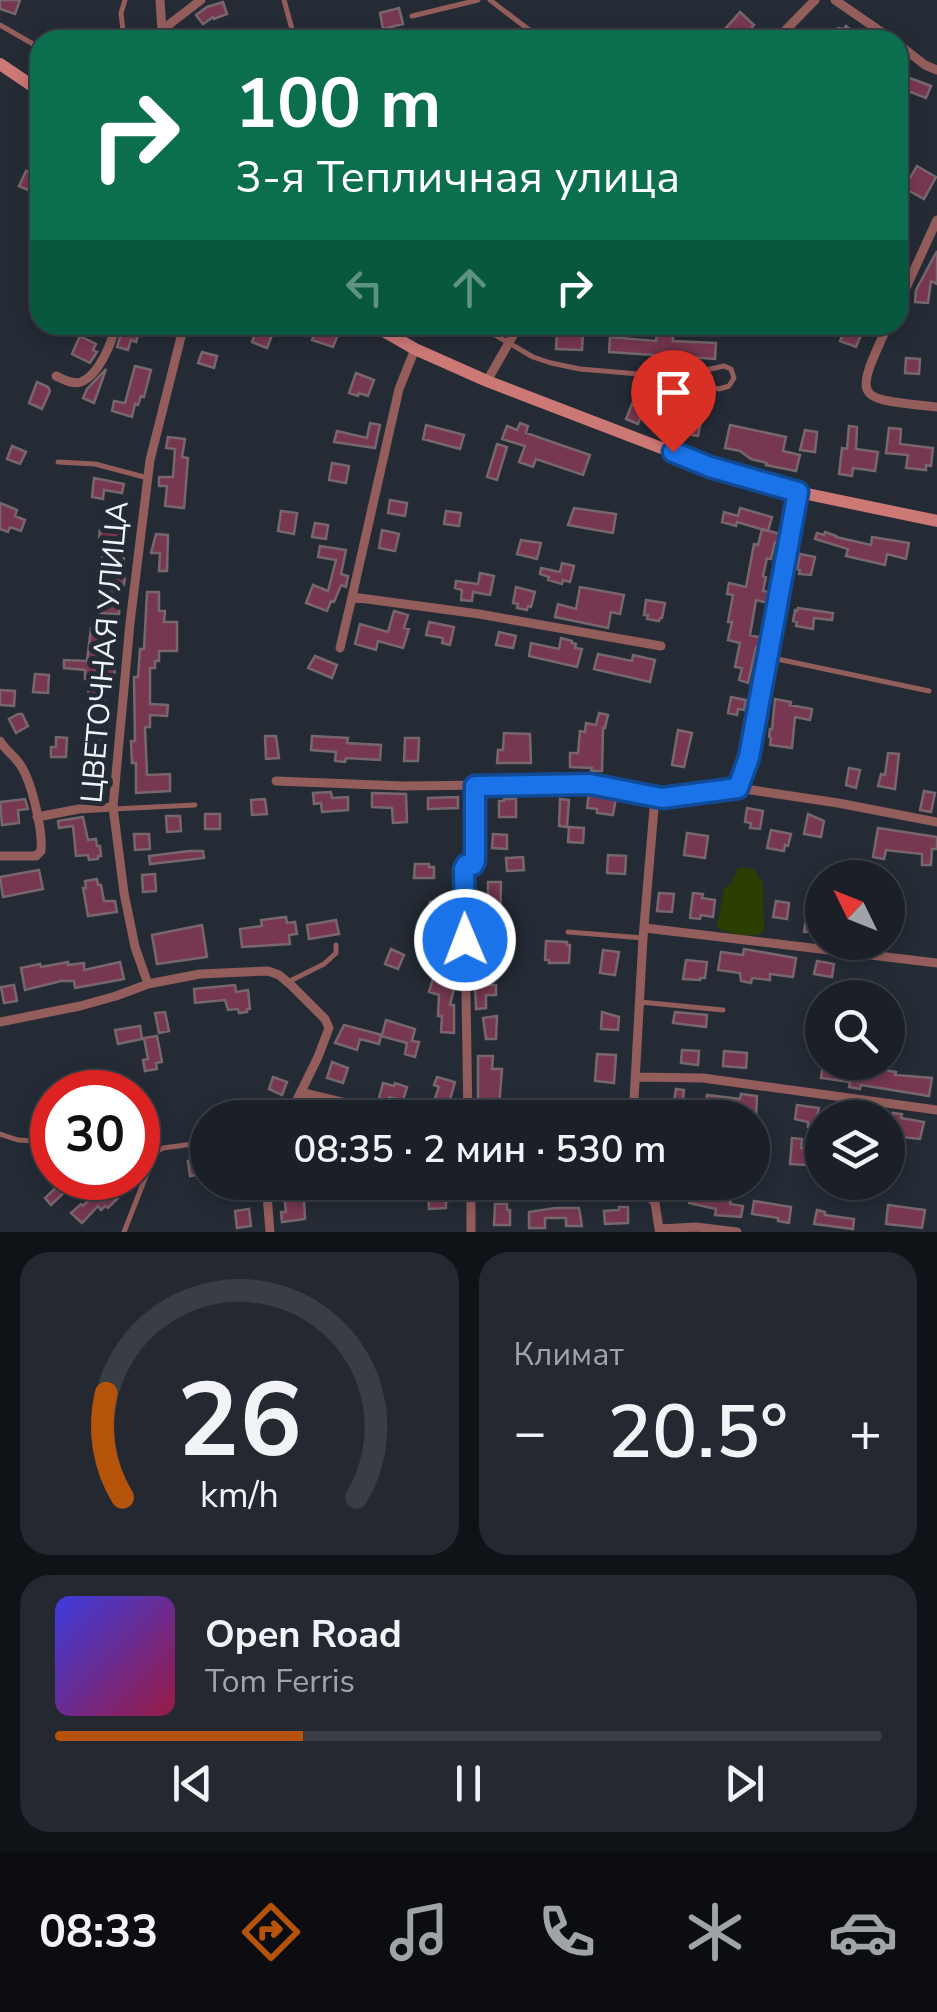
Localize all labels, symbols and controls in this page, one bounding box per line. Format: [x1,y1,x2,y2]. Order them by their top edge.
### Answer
text: 100 m [235,56,441,152]
icon: right [70,70,200,200]
text: 3-я Тепличная улица [235,147,680,208]
icon: left [337,260,392,315]
icon: ahead [442,260,497,315]
icon: right [547,260,602,315]
pin [631,350,716,453]
icon: arrive [646,365,701,420]
street label: ЦВЕТОЧНАЯ УЛИЦА [71,499,139,805]
north arrow [805,860,905,960]
map controls [805,860,905,1200]
position arrow [413,888,517,992]
button: search [805,980,905,1080]
speed limit sign: 30 [30,1070,160,1200]
button: layers [805,1100,905,1200]
text: 08:35 · 2 мин · 530 m [294,1124,666,1175]
text: Климат [514,1333,624,1376]
text: 26 [177,1350,302,1492]
text: 20.5° [607,1381,788,1483]
text: − [514,1395,547,1470]
text: + [849,1395,882,1470]
text: km/h [200,1471,279,1520]
text: Open Road [205,1609,402,1660]
text: Tom Ferris [205,1660,355,1703]
icon: previous [165,1756,220,1811]
icon: pause [441,1756,496,1811]
icon: next [717,1756,772,1811]
icon: directions [236,1897,306,1967]
icon: music [384,1897,454,1967]
icon: phone [532,1897,602,1967]
icon: climate [680,1897,750,1967]
icon: car [828,1897,898,1967]
text: 08:33 [39,1902,158,1963]

